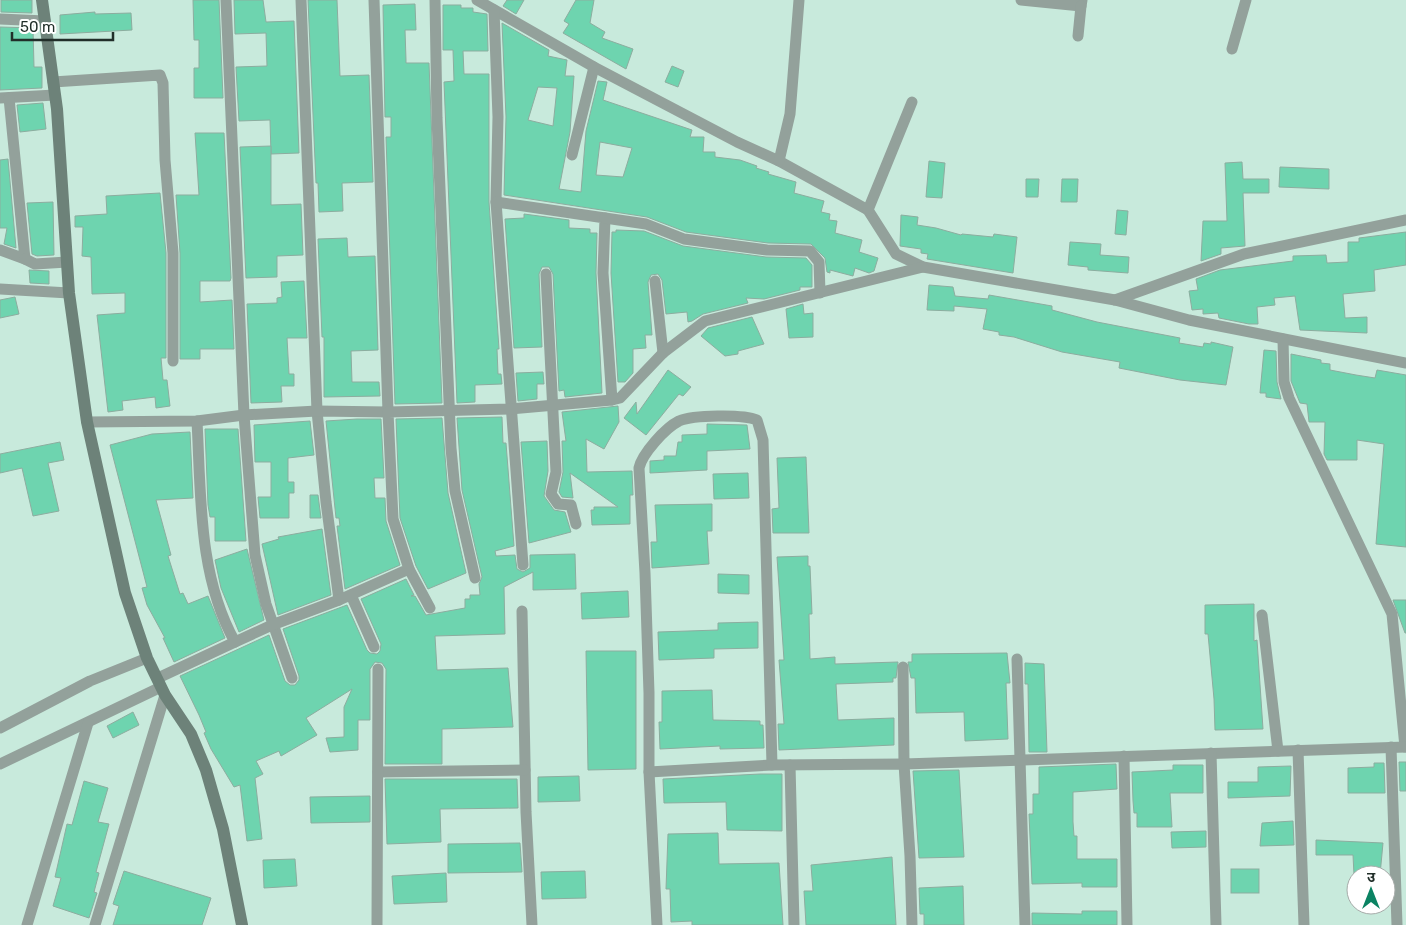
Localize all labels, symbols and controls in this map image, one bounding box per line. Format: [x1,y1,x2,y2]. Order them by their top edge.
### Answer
scale bar [12,10,114,42]
text: 50 m [20,18,55,36]
north arrow [1346,865,1396,915]
text: उ [1367,869,1376,886]

